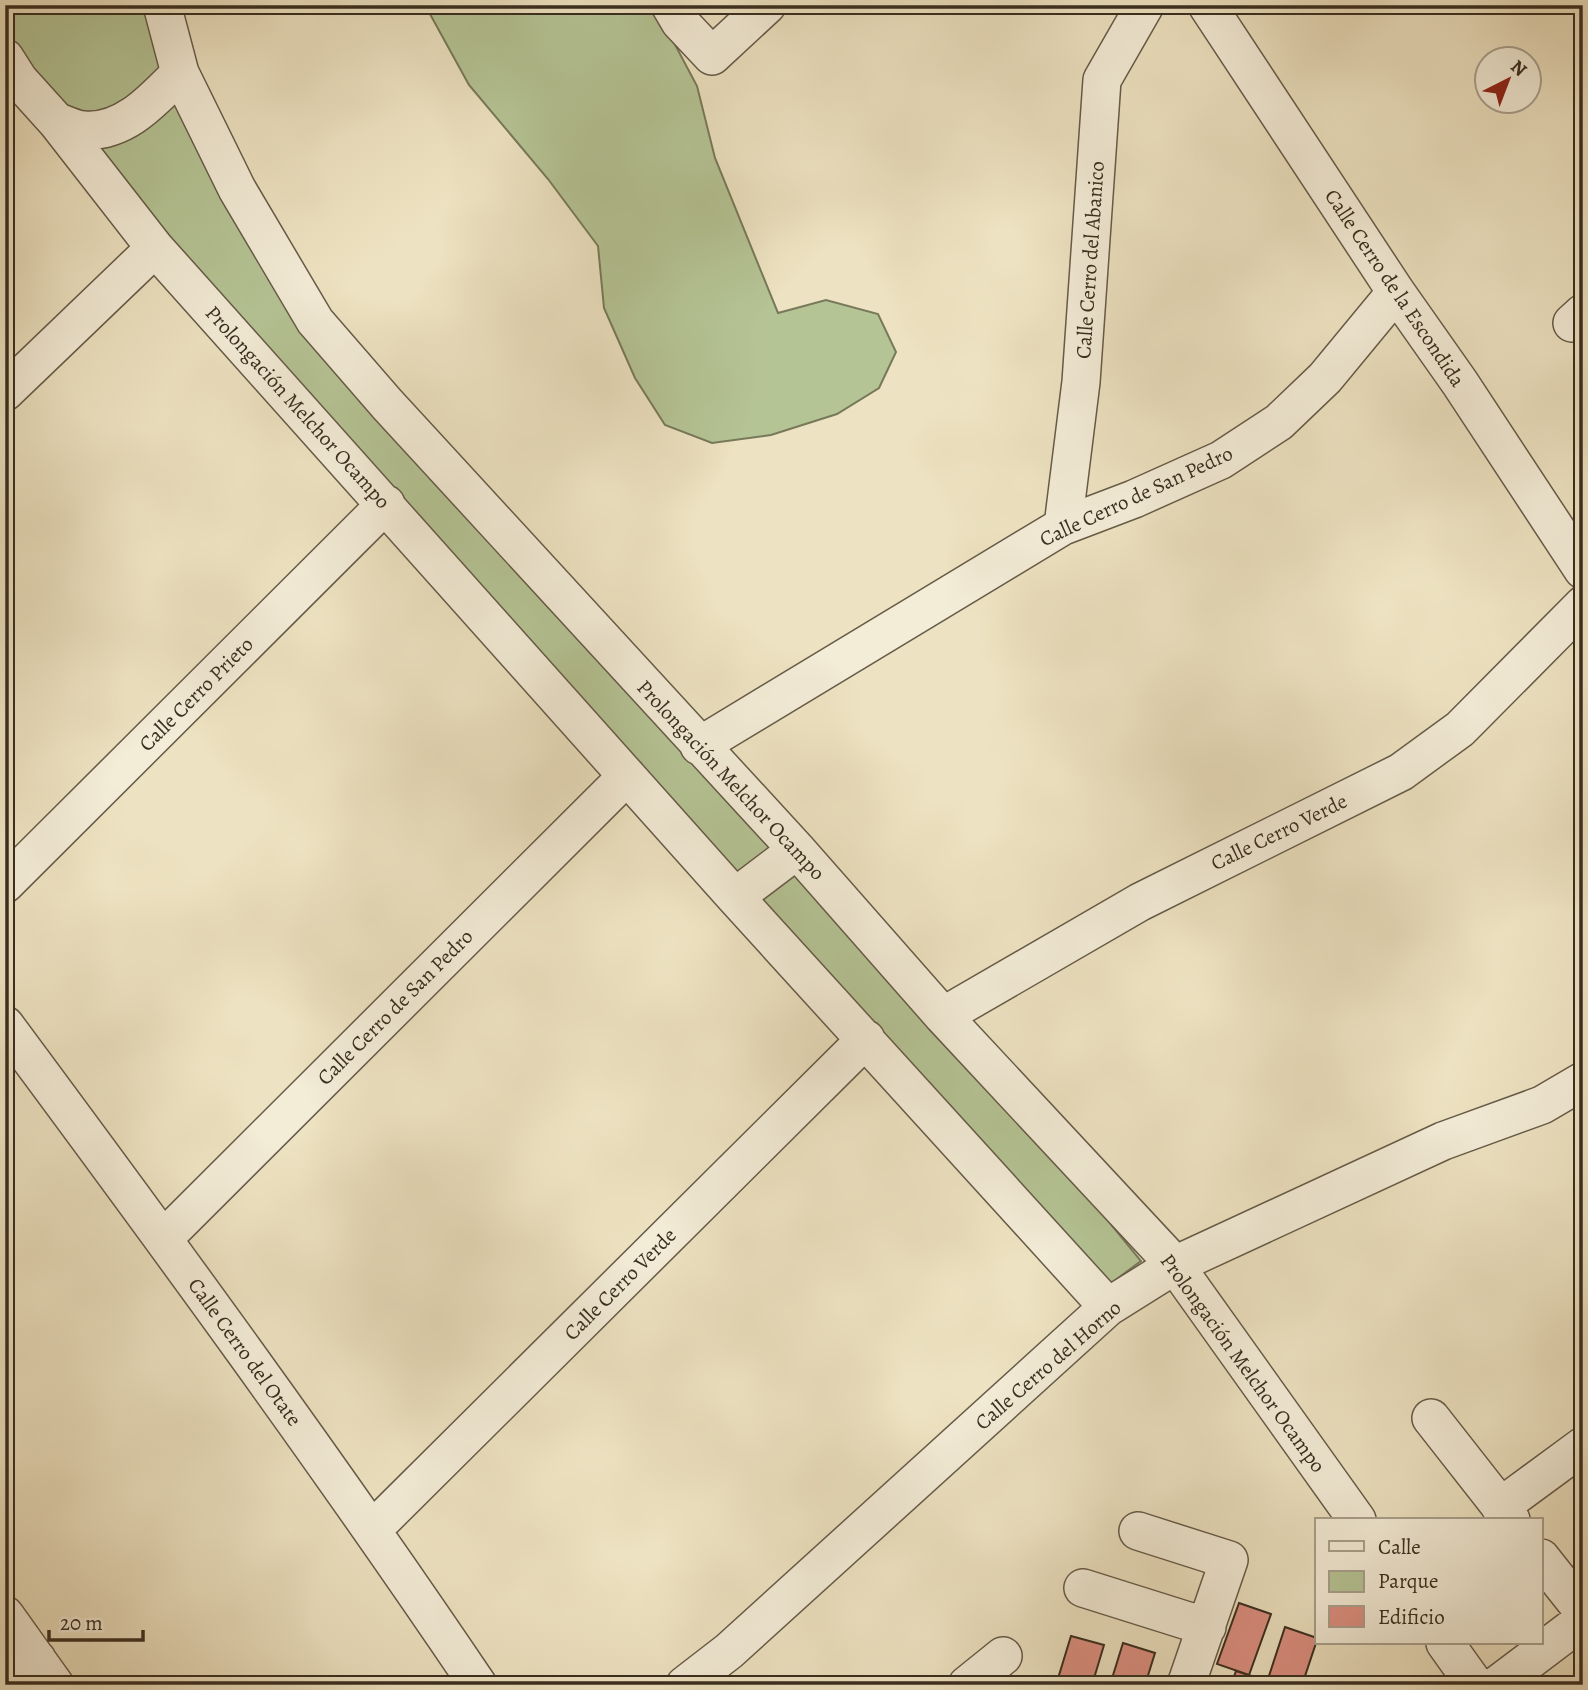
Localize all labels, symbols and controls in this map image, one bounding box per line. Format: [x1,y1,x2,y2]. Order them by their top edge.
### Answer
north arrow [1472,46,1542,116]
text: N [1505,54,1533,83]
street label: Calle Cerro del Abanico [1069,160,1111,360]
street label: Calle Cerro de la Escondida [1318,184,1472,393]
street label: Prolongación Melchor Ocampo [199,299,397,515]
street label: Calle Cerro de San Pedro [1035,439,1237,553]
street label: Calle Cerro Prieto [133,631,259,757]
street label: Prolongación Melchor Ocampo [631,674,831,886]
street label: Calle Cerro Verde [1206,787,1352,877]
street label: Calle Cerro de San Pedro [311,923,479,1091]
street label: Calle Cerro Verde [558,1222,682,1346]
street label: Prolongación Melchor Ocampo [1154,1248,1332,1478]
street label: Calle Cerro del Otate [182,1272,308,1432]
street label: Calle Cerro del Horno [969,1294,1127,1436]
legend [1315,1518,1542,1644]
text: Calle [1378,1533,1421,1561]
text: Parque [1378,1567,1438,1595]
scale bar [49,1599,144,1643]
text: Edificio [1378,1603,1445,1631]
text: 20 m [60,1609,103,1637]

